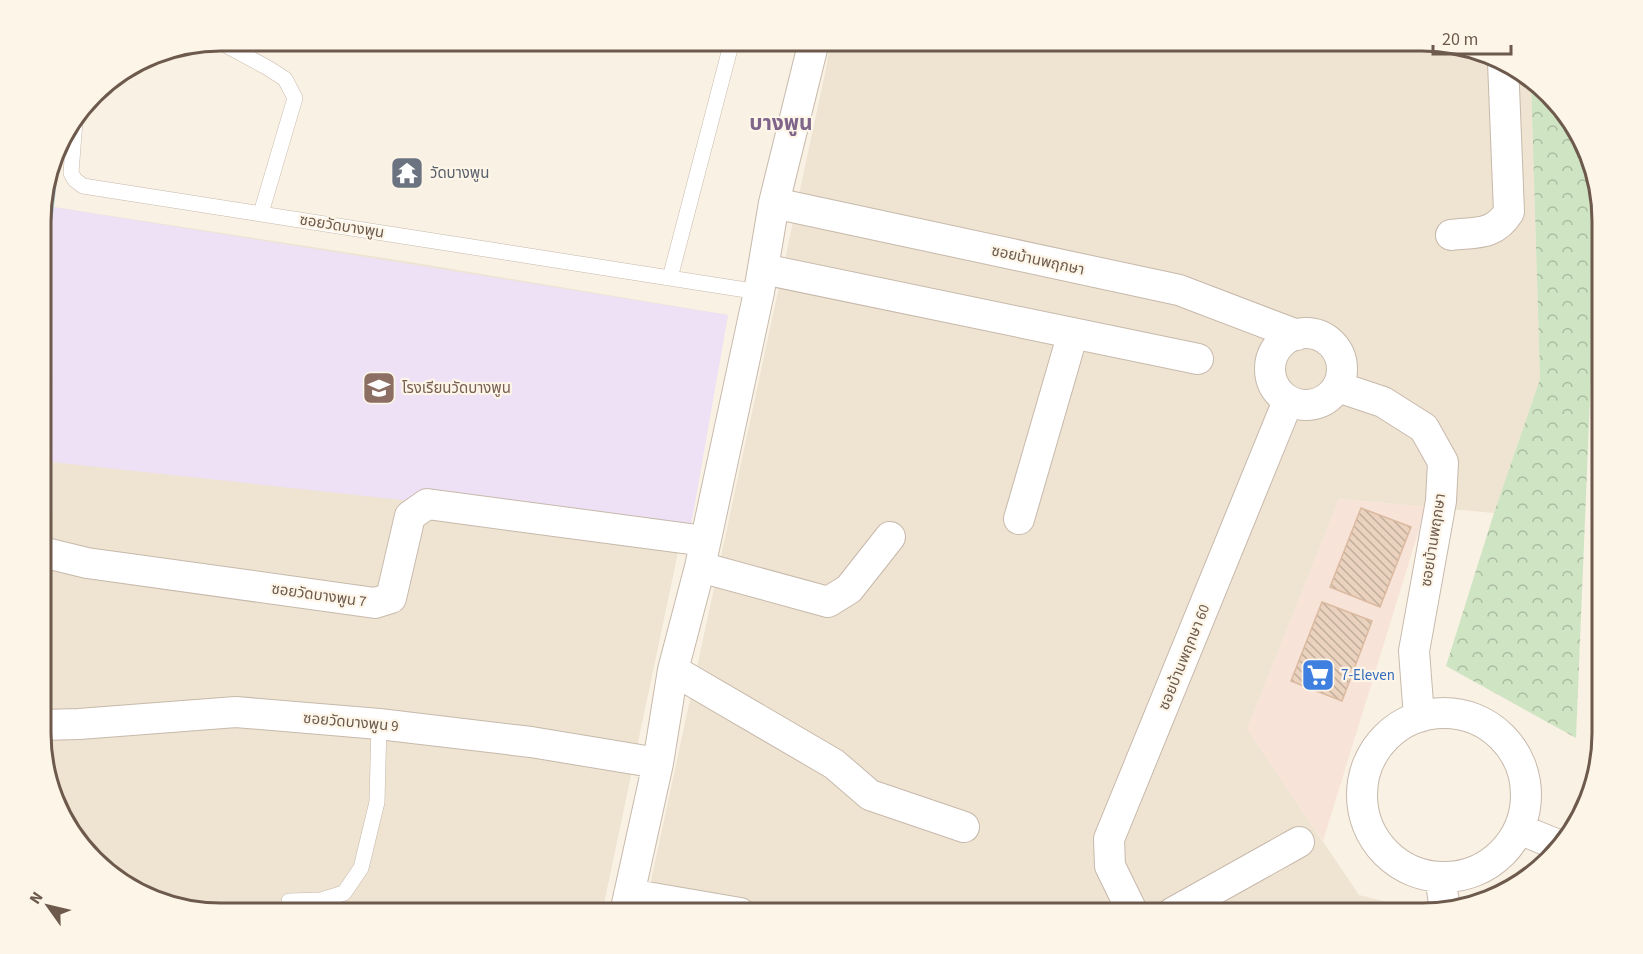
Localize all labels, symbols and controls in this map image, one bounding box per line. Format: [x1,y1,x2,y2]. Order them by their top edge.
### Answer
scale bar [1433,18,1511,56]
text: 20 m [1442,27,1478,52]
district label: บางพูน [749,108,813,138]
temple icon: วัดบางพูน [389,155,425,191]
place label: วัดบางพูน [430,163,489,184]
street label: ซอยวัดบางพูน [298,209,386,244]
street label: ซอยบ้านพฤกษา [990,240,1086,281]
school or university icon: โรงเรียนวัดบางพูน [361,370,397,406]
place label: โรงเรียนวัดบางพูน [402,378,511,399]
street label: ซอยบ้านพฤกษา [1416,492,1451,588]
street label: ซอยวัดบางพูน 7 [270,578,368,613]
street label: ซอยบ้านพฤกษา 60 [1154,601,1215,713]
supermarket icon: 7-Eleven [1300,657,1336,693]
place label: 7-Eleven [1341,665,1395,686]
street label: ซอยวัดบางพูน 9 [302,708,400,737]
north arrow [18,876,78,936]
text: N [24,888,48,909]

